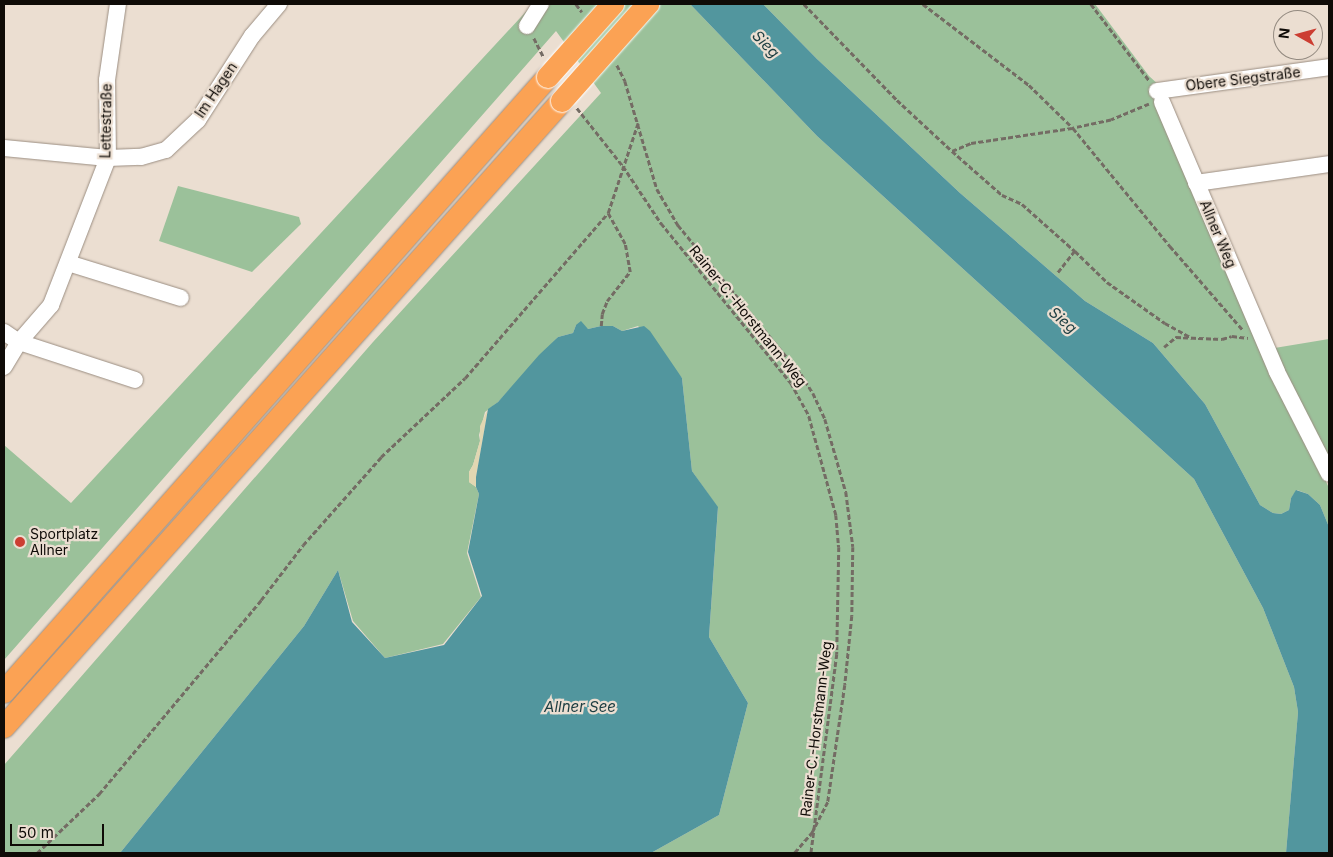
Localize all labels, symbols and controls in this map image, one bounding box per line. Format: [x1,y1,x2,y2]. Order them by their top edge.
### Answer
north arrow [1273,10,1323,60]
water label: Sieg [749,27,783,61]
text: N [1275,27,1293,40]
street label: Im Hagen [191,59,241,121]
street label: Obere Siegstraße [1185,64,1301,94]
street label: Lettestraße [97,83,115,159]
street label: Allner Weg [1196,198,1240,270]
street label: Rainer-C.-Horstmann-Weg [686,242,810,390]
water label: Sieg [1045,303,1081,337]
place label: Sportplatz Allner [30,526,98,558]
marker: Sportplatz Allner [14,536,26,548]
street label: Rainer-C.-Horstmann-Weg [797,640,835,818]
water label: Allner See [544,698,616,716]
scale bar [12,814,106,846]
text: 50 m [18,823,54,842]

